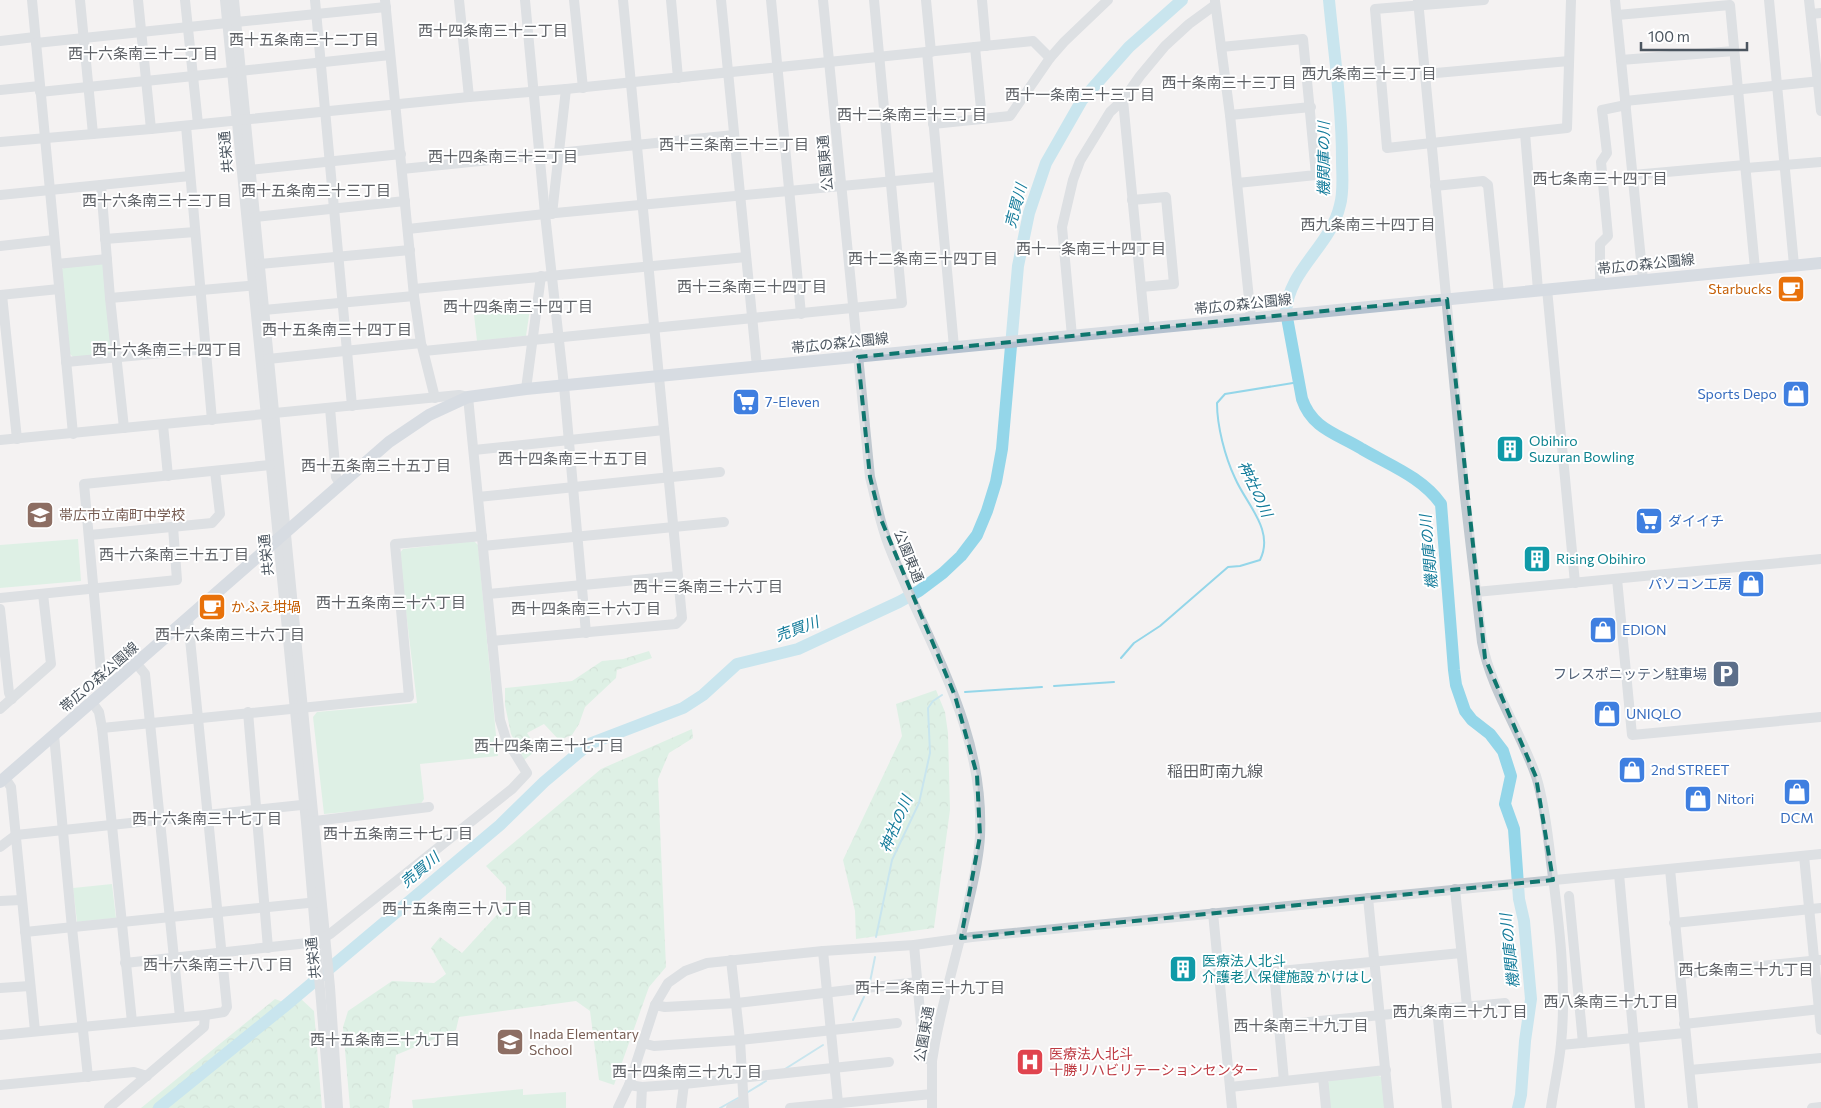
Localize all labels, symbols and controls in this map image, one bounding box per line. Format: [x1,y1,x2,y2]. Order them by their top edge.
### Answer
scale bar [1641,20,1747,52]
district label: 西十四条南三十二丁目 [418,21,568,39]
text: 100 m [1648,27,1690,45]
district label: 西十五条南三十二丁目 [229,30,379,48]
district label: 西十六条南三十二丁目 [68,44,218,62]
district label: 西九条南三十三丁目 [1301,64,1437,82]
district label: 西十条南三十三丁目 [1161,73,1297,91]
district label: 西十一条南三十三丁目 [1005,85,1155,103]
district label: 西十二条南三十三丁目 [837,105,987,123]
water label: 機関庫の川 [1314,120,1332,197]
street label: 共栄通 [215,130,236,174]
street label: 公園東通 [814,134,835,192]
district label: 西十三条南三十三丁目 [659,135,809,153]
district label: 西十四条南三十三丁目 [428,147,578,165]
district label: 西七条南三十四丁目 [1532,169,1668,187]
water label: 売買川 [1001,180,1030,230]
district label: 西十五条南三十三丁目 [241,181,391,199]
district label: 西十六条南三十三丁目 [82,191,232,209]
district label: 西九条南三十四丁目 [1300,215,1436,233]
district label: 西十一条南三十四丁目 [1016,239,1166,257]
district label: 西十二条南三十四丁目 [848,249,998,267]
street label: 帯広の森公園線 [1596,250,1696,277]
cafe icon: Starbucks [1776,274,1806,304]
district label: 西十三条南三十四丁目 [677,277,827,295]
place label: Starbucks [1708,280,1772,297]
street label: 帯広の森公園線 [1193,290,1293,317]
district label: 西十四条南三十四丁目 [443,297,593,315]
district label: 西十五条南三十四丁目 [262,320,412,338]
street label: 帯広の森公園線 [790,329,890,356]
district label: 西十六条南三十四丁目 [92,340,242,358]
shop icon: Sports Depo [1781,379,1811,409]
place label: Sports Depo [1697,385,1777,402]
supermarket icon: 7-Eleven [731,387,761,417]
place label: 7-Eleven [765,393,820,410]
place label: Obihiro Suzuran Bowling [1529,432,1635,465]
building icon: Obihiro Suzuran Bowling [1495,434,1525,464]
district label: 西十四条南三十五丁目 [498,449,648,467]
district label: 西十五条南三十五丁目 [301,456,451,474]
water label: 神社の川 [1235,458,1278,521]
school or university icon: 帯広市立南町中学校 [25,500,55,530]
place label: 帯広市立南町中学校 [59,506,185,523]
supermarket icon: ダイイチ [1634,506,1664,536]
water label: 機関庫の川 [1416,512,1440,590]
place label: ダイイチ [1668,512,1724,529]
street label: 公園東通 [891,527,928,585]
street label: 共栄通 [255,533,276,577]
building icon: Rising Obihiro [1522,544,1552,574]
district label: 西十六条南三十五丁目 [99,545,249,563]
place label: Rising Obihiro [1556,550,1646,567]
shop icon: パソコン工房 [1736,569,1766,599]
place label: パソコン工房 [1648,575,1732,592]
district label: 西十三条南三十六丁目 [633,577,783,595]
cafe icon: かふえ坩堝 [197,592,227,622]
district label: 西十五条南三十六丁目 [316,593,466,611]
place label: かふえ坩堝 [231,598,301,615]
district label: 西十四条南三十六丁目 [511,599,661,617]
water label: 売買川 [772,611,823,644]
shop icon: EDION [1588,615,1618,645]
place label: EDION [1622,621,1667,638]
district label: 西十六条南三十六丁目 [155,625,305,643]
street label: 帯広の森公園線 [56,638,141,715]
parking icon: フレスポニッテン駐車場 [1711,659,1741,689]
place label: フレスポニッテン駐車場 [1553,665,1707,682]
shop icon: UNIQLO [1592,699,1622,729]
place label: UNIQLO [1626,705,1681,722]
district label: 西十四条南三十七丁目 [474,736,624,754]
shop icon: 2nd STREET [1617,755,1647,785]
district label: 稲田町南九線 [1167,761,1263,780]
place label: 2nd STREET [1651,761,1730,778]
shop icon: DCM [1782,777,1812,807]
shop icon: Nitori [1683,784,1713,814]
place label: Nitori [1717,790,1754,807]
water label: 神社の川 [875,791,916,855]
district label: 西十六条南三十七丁目 [132,809,282,827]
place label: DCM [1780,809,1814,826]
district label: 西十五条南三十七丁目 [323,824,473,842]
water label: 売買川 [396,847,444,891]
district label: 西十五条南三十八丁目 [382,899,532,917]
water label: 機関庫の川 [1496,911,1522,989]
street label: 共栄通 [302,936,323,980]
place label: 医療法人北斗 介護老人保健施設 かけはし [1202,952,1373,985]
building icon: 医療法人北斗 介護老人保健施設 かけはし [1168,954,1198,984]
district label: 西十六条南三十八丁目 [143,955,293,973]
district label: 西七条南三十九丁目 [1678,960,1814,978]
district label: 西十二条南三十九丁目 [855,978,1005,996]
district label: 西八条南三十九丁目 [1543,992,1679,1010]
district label: 西九条南三十九丁目 [1392,1002,1528,1020]
street label: 公園東通 [910,1005,937,1063]
district label: 西十条南三十九丁目 [1233,1016,1369,1034]
place label: Inada Elementary School [529,1025,639,1058]
school or university icon: Inada Elementary School [495,1027,525,1057]
district label: 西十五条南三十九丁目 [310,1030,460,1048]
place label: 医療法人北斗 十勝リハビリテーションセンター [1049,1045,1259,1078]
hospital icon: 医療法人北斗 十勝リハビリテーションセンター [1015,1047,1045,1077]
district label: 西十四条南三十九丁目 [612,1062,762,1080]

